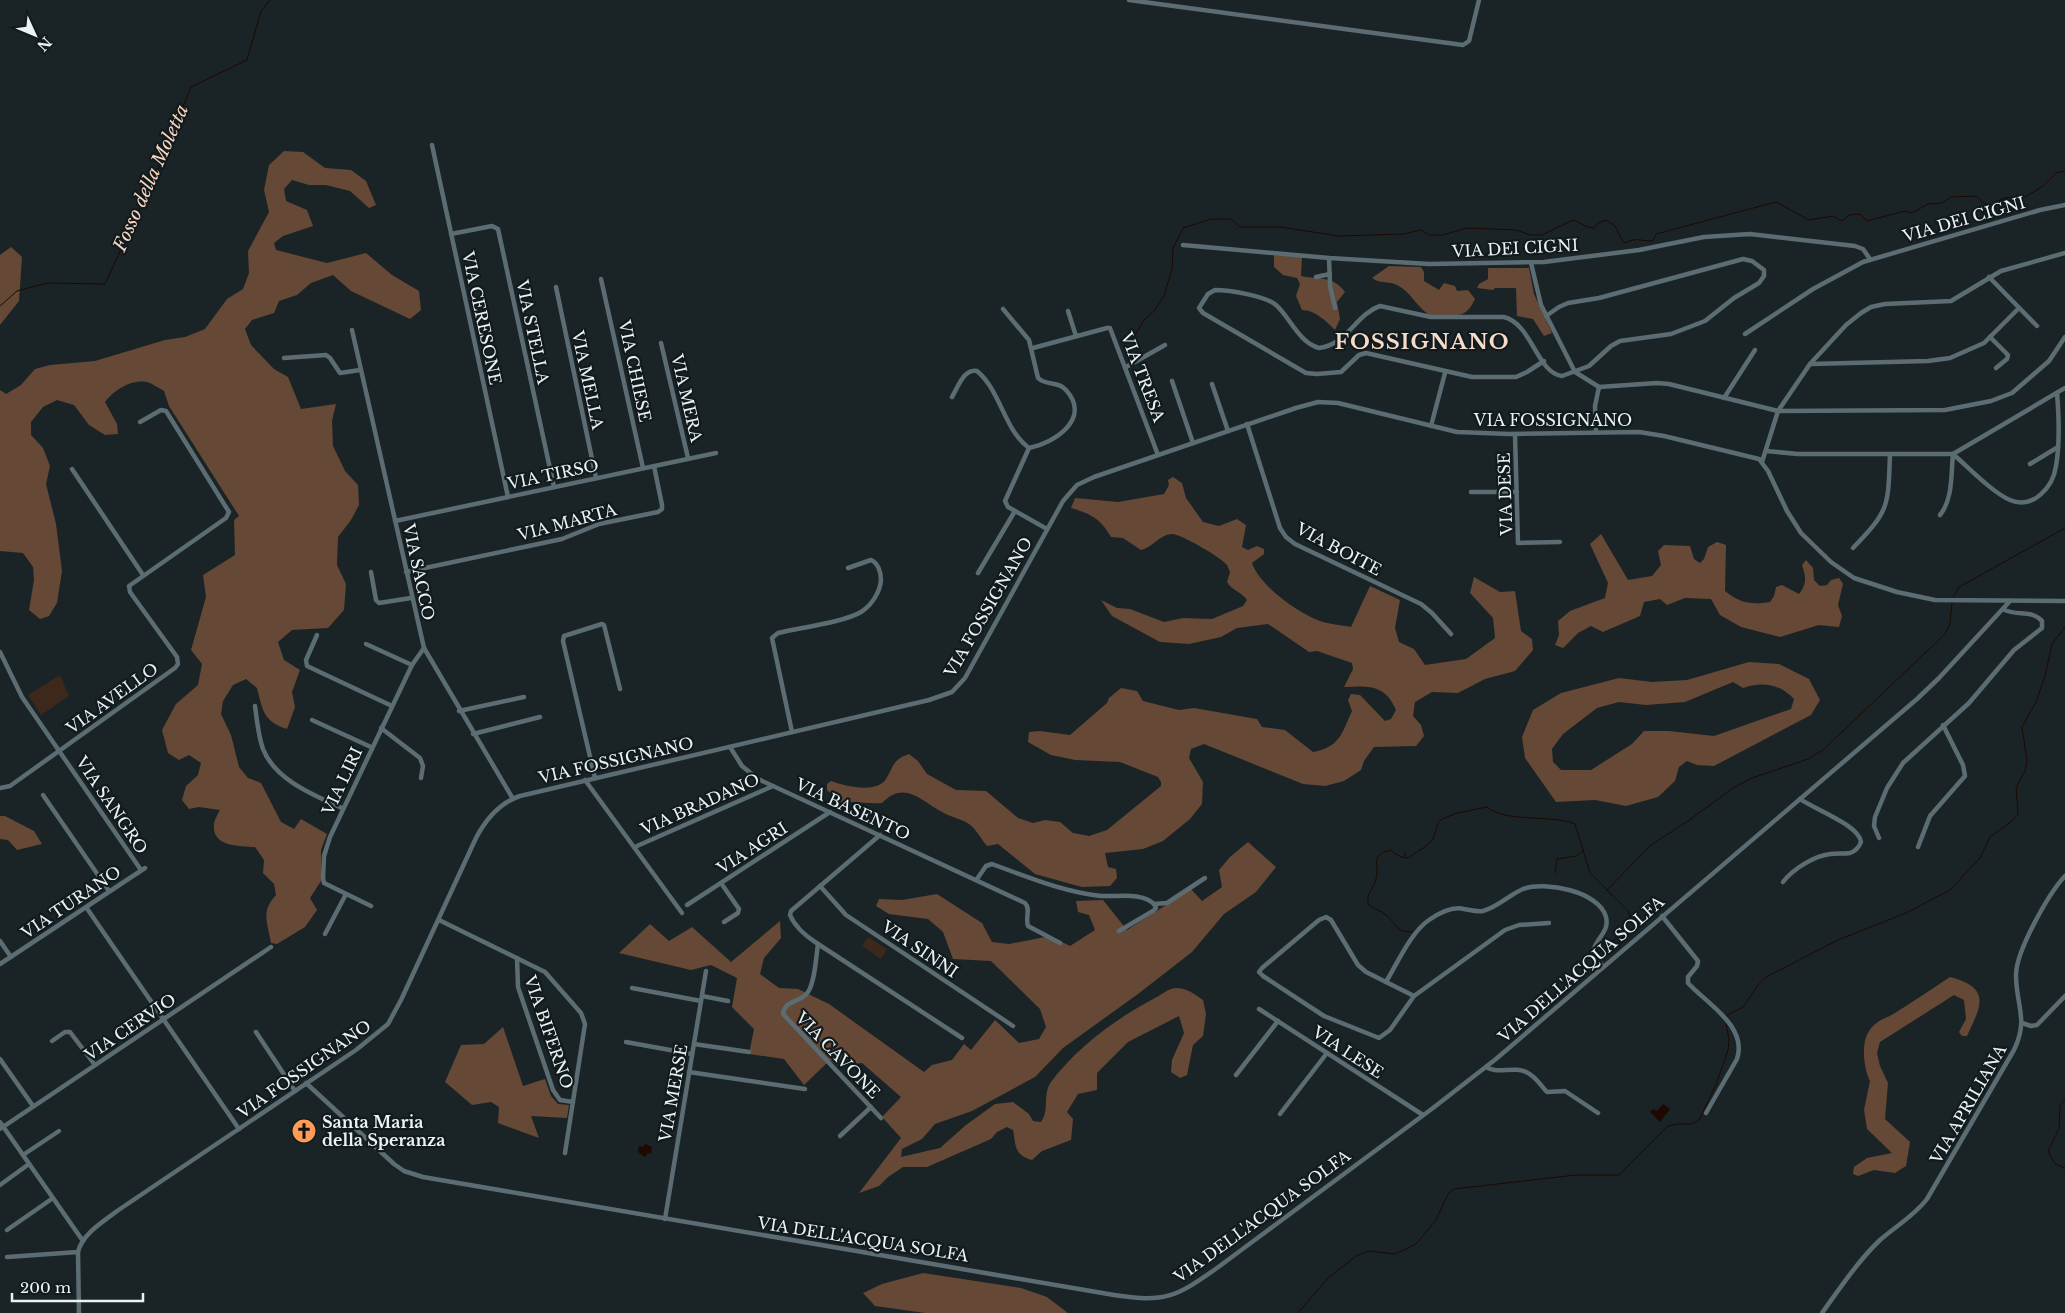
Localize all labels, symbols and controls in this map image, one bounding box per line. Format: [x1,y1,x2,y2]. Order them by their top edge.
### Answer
north arrow [10,10,60,60]
text: N [33,33,55,55]
water label: Fosso della Moletta [108,101,193,256]
street label: VIA DEI CIGNI [1899,192,2028,246]
street label: VIA DEI CIGNI [1450,235,1579,261]
street label: VIA CERESONE [458,249,506,386]
street label: VIA STELLA [512,277,554,386]
street label: VIA CHIESE [614,317,656,424]
street label: VIA MELLA [568,328,608,432]
street label: VIA TRESA [1116,328,1169,425]
district label: FOSSIGNANO [1335,329,1510,355]
street label: VIA MERA [667,351,707,444]
street label: VIA FOSSIGNANO [1473,410,1632,430]
street label: VIA DESE [1494,452,1516,537]
street label: VIA TIRSO [505,455,600,494]
street label: VIA MARTA [514,499,619,545]
street label: VIA BOITE [1292,518,1385,580]
street label: VIA SACCO [399,521,439,622]
street label: VIA FOSSIGNANO [939,533,1036,681]
street label: VIA AVELLO [61,658,162,739]
street label: VIA FOSSIGNANO [536,732,695,788]
street label: VIA LIRI [317,744,366,819]
street label: VIA SANGRO [71,752,152,858]
street label: VIA BRADANO [637,769,763,840]
street label: VIA BASENTO [792,773,913,844]
street label: VIA AGRI [712,818,791,879]
street label: VIA TURANO [17,861,125,943]
street label: VIA DELL'ACQUA SOLFA [1493,891,1669,1047]
street label: VIA SINNI [877,916,962,982]
street label: VIA BIFERNO [520,972,578,1091]
street label: VIA CERVIO [80,989,179,1065]
street label: VIA CAVONE [791,1007,884,1102]
street label: VIA FOSSIGNANO [233,1015,375,1123]
street label: VIA LESE [1308,1021,1387,1082]
street label: VIA APRILIANA [1925,1040,2011,1168]
street label: VIA MERSE [654,1042,691,1145]
place label: Santa Maria della Speranza [322,1112,445,1150]
church icon: Santa Maria della Speranza [291,1118,317,1144]
street label: VIA DELL'ACQUA SOLFA [1169,1145,1355,1287]
street label: VIA DELL'ACQUA SOLFA [755,1212,971,1266]
scale bar [12,1270,144,1302]
text: 200 m [20,1278,71,1297]

